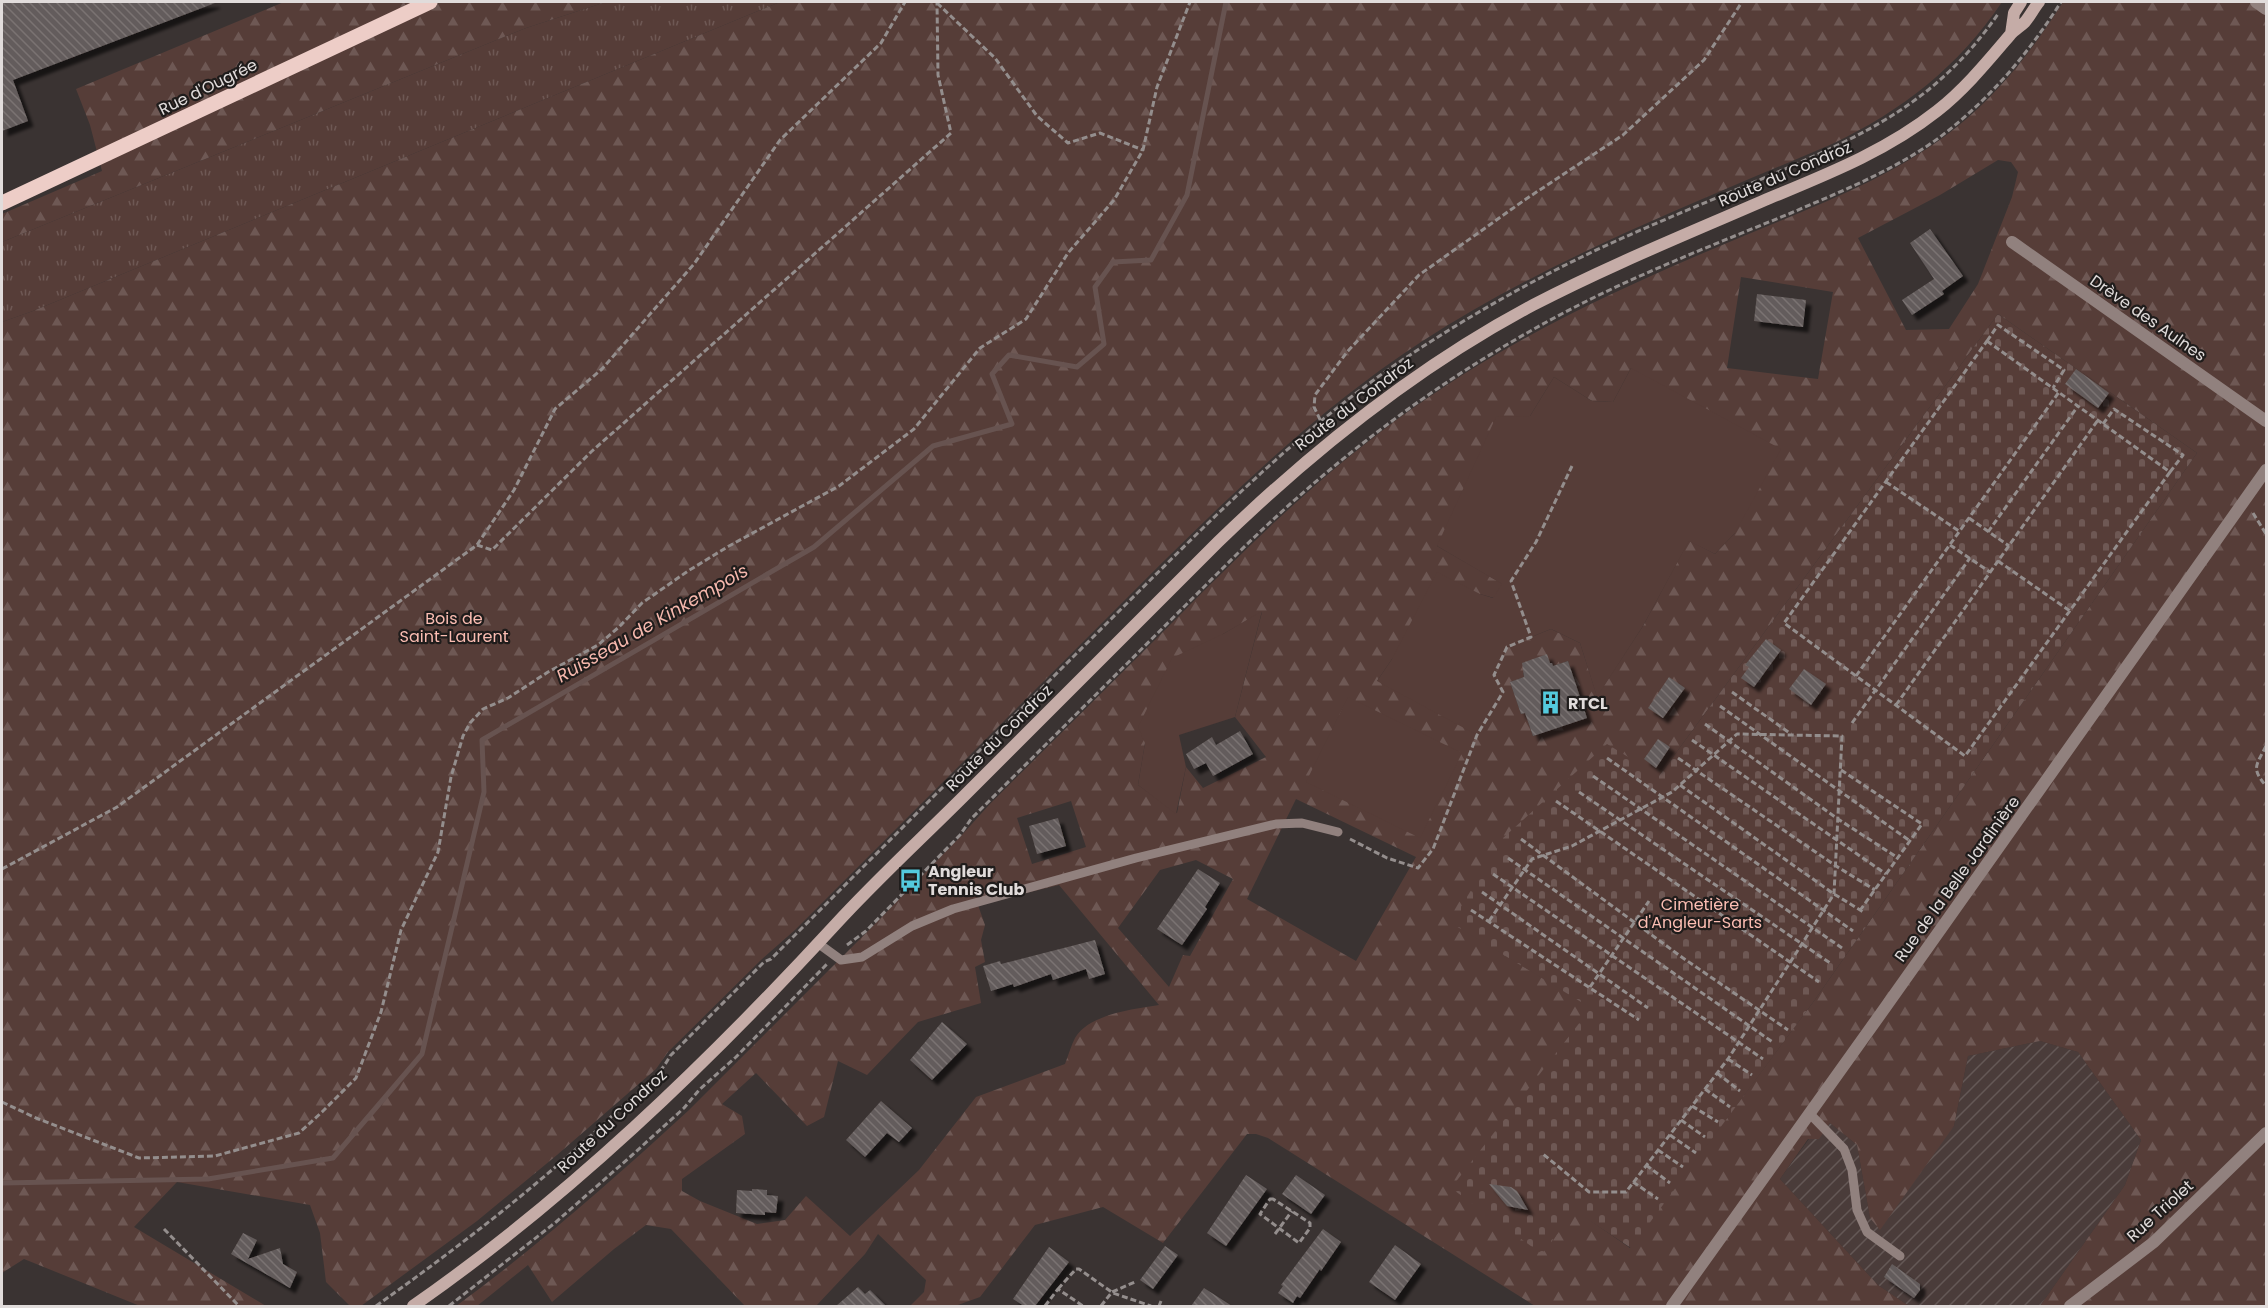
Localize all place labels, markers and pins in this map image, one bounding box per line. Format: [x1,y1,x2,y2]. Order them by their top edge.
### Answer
building icon: RTCL [1537,690,1563,716]
place label: RTCL [1568,692,1608,715]
place label: Angleur Tennis Club [928,860,1025,901]
bus stop icon: Angleur Tennis Club [897,867,923,893]

